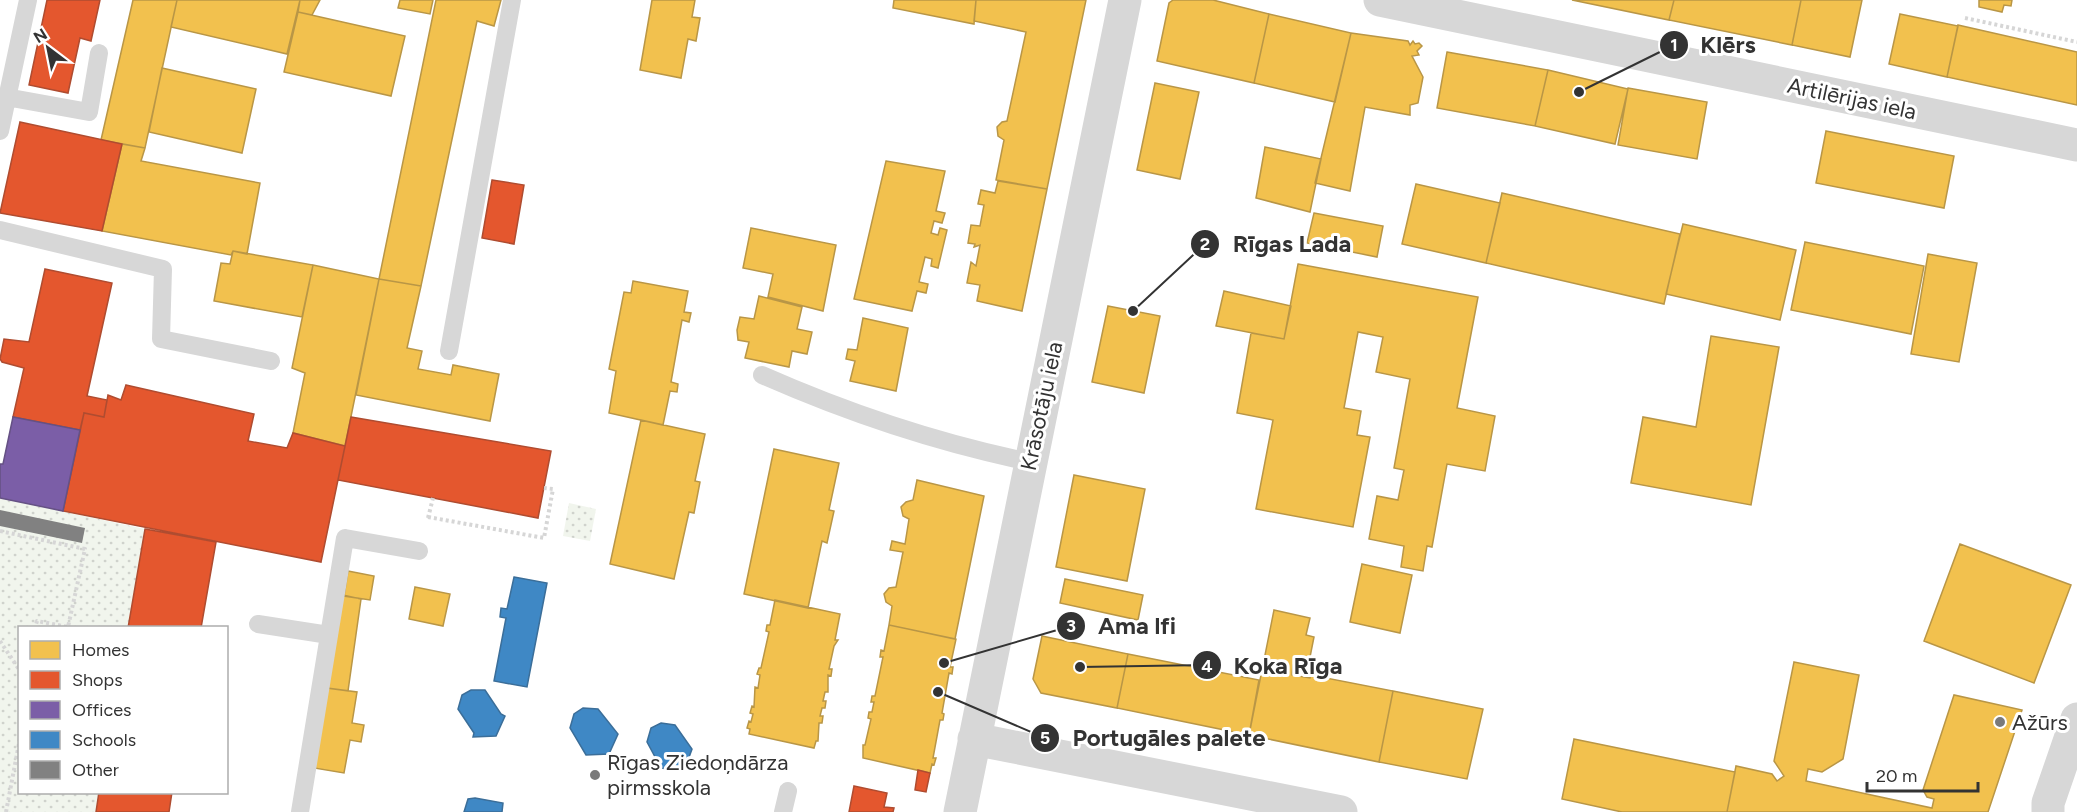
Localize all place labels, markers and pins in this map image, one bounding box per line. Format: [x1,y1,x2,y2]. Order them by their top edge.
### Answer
callout: Klērs [1659,24,1768,66]
callout: Rīgas Lada [1190,223,1363,265]
callout: Ama lfi [1056,605,1188,647]
callout: Koka Rīga [1192,644,1355,686]
place label: Ažūrs [2012,709,2068,736]
marker: Ažūrs [1993,715,2007,729]
callout: Portugāles palete [1030,717,1277,759]
place label: Rīgas Ziedoņdārza pirmsskola [607,749,788,801]
marker: Rīgas Ziedoņdārza pirmsskola [588,768,602,782]

